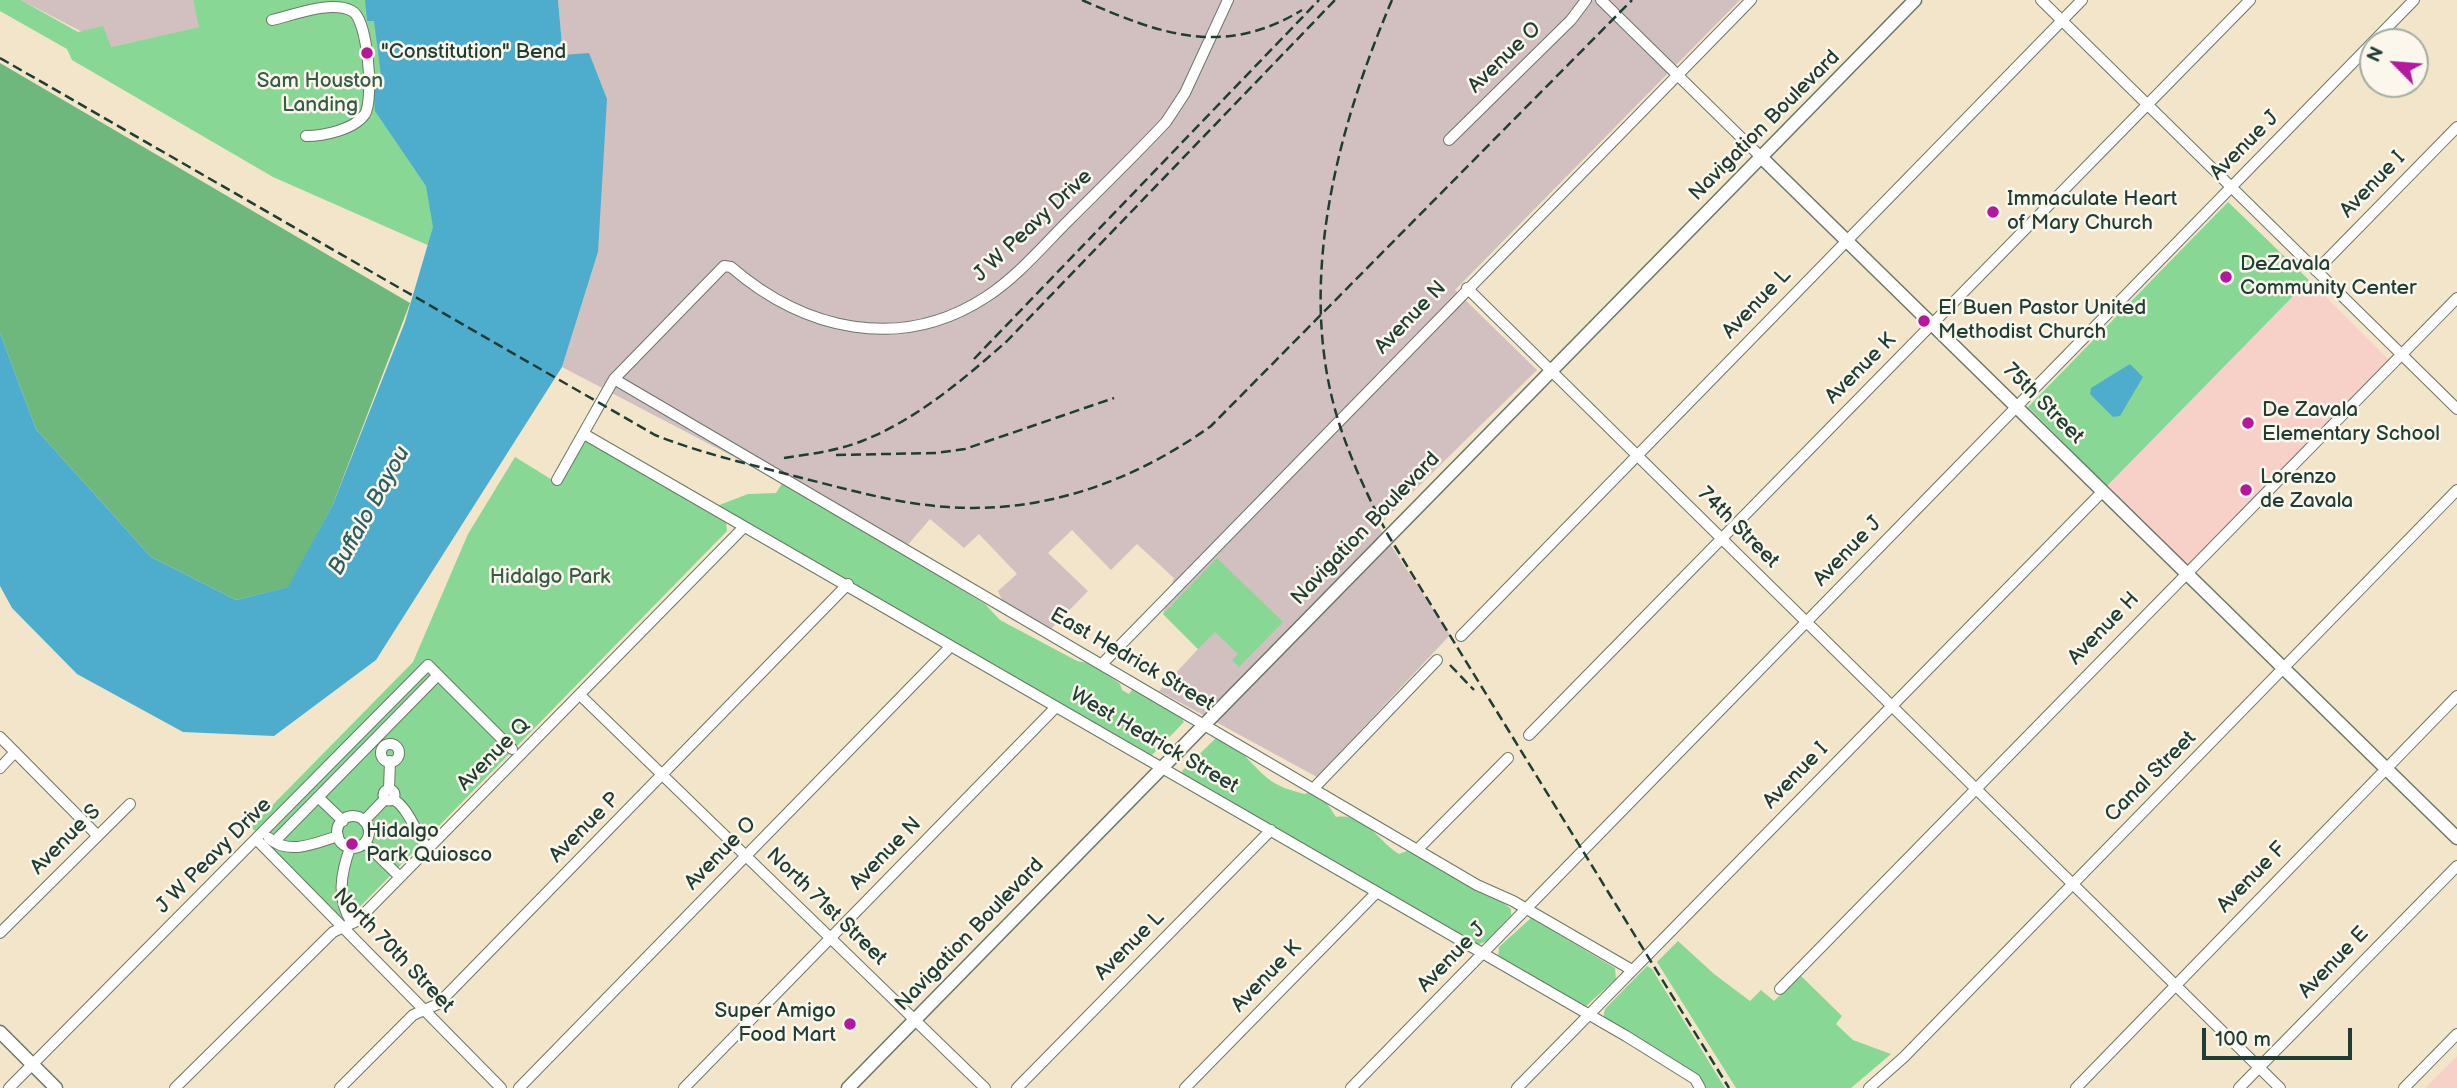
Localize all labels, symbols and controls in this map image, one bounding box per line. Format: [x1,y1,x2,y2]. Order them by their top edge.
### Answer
street label: Avenue O [1463,17,1547,99]
north arrow [2359,28,2429,98]
place label: "Constitution" Bend [381,40,566,66]
text: N [2363,43,2390,66]
marker: "Constitution" Bend [359,45,375,61]
street label: Navigation Boulevard [1684,45,1846,207]
park label: Sam Houston Landing [257,69,383,119]
street label: Avenue J [2205,106,2285,186]
street label: Avenue I [2335,147,2411,223]
street label: J W Peavy Drive [968,164,1098,288]
place label: Immaculate Heart of Mary Church [2007,187,2177,237]
marker: Immaculate Heart of Mary Church [1985,204,2001,220]
place label: DeZavala Community Center [2240,252,2417,302]
street label: Avenue L [1717,264,1797,344]
marker: DeZavala Community Center [2218,269,2234,285]
street label: Avenue N [1370,276,1452,360]
place label: El Buen Pastor United Methodist Church [1938,296,2146,346]
marker: El Buen Pastor United Methodist Church [1916,313,1932,329]
street label: Avenue K [1820,328,1902,410]
street label: 75th Street [1997,358,2089,450]
place label: De Zavala Elementary School [2262,398,2440,448]
marker: De Zavala Elementary School [2240,415,2256,431]
water label: Buffalo Bayou [323,442,417,580]
street label: Navigation Boulevard [1286,447,1446,611]
place label: Lorenzo de Zavala [2260,465,2353,515]
street label: 74th Street [1692,482,1784,574]
marker: Lorenzo de Zavala [2238,482,2254,498]
street label: Avenue J [1809,512,1887,592]
park label: Hidalgo Park [490,565,610,591]
street label: Avenue H [2063,587,2145,671]
street label: East Hedrick Street [1045,603,1219,717]
street label: West Hedrick Street [1065,683,1243,799]
street label: Avenue Q [452,713,536,797]
street label: Canal Street [2100,726,2202,828]
street label: Avenue I [1758,738,1834,814]
street label: Avenue P [544,787,626,869]
street label: J W Peavy Drive [151,793,277,919]
street label: Avenue S [26,800,106,880]
street label: Avenue O [680,812,762,896]
street label: Avenue N [845,812,927,896]
place label: Hidalgo Park Quiosco [366,819,492,869]
marker: Hidalgo Park Quiosco [344,836,360,852]
street label: Avenue F [2212,837,2292,919]
street label: North 71st Street [760,843,892,971]
street label: Navigation Boulevard [890,853,1050,1017]
street label: North 70th Street [327,884,459,1018]
street label: Avenue L [1090,906,1170,986]
street label: Avenue J [1413,918,1491,998]
street label: Avenue E [2294,922,2374,1004]
street label: Avenue K [1227,936,1307,1018]
place label: Super Amigo Food Mart [715,999,836,1049]
scale bar [2205,1014,2356,1058]
marker: Super Amigo Food Mart [842,1016,858,1032]
text: 100 m [2215,1027,2271,1052]

